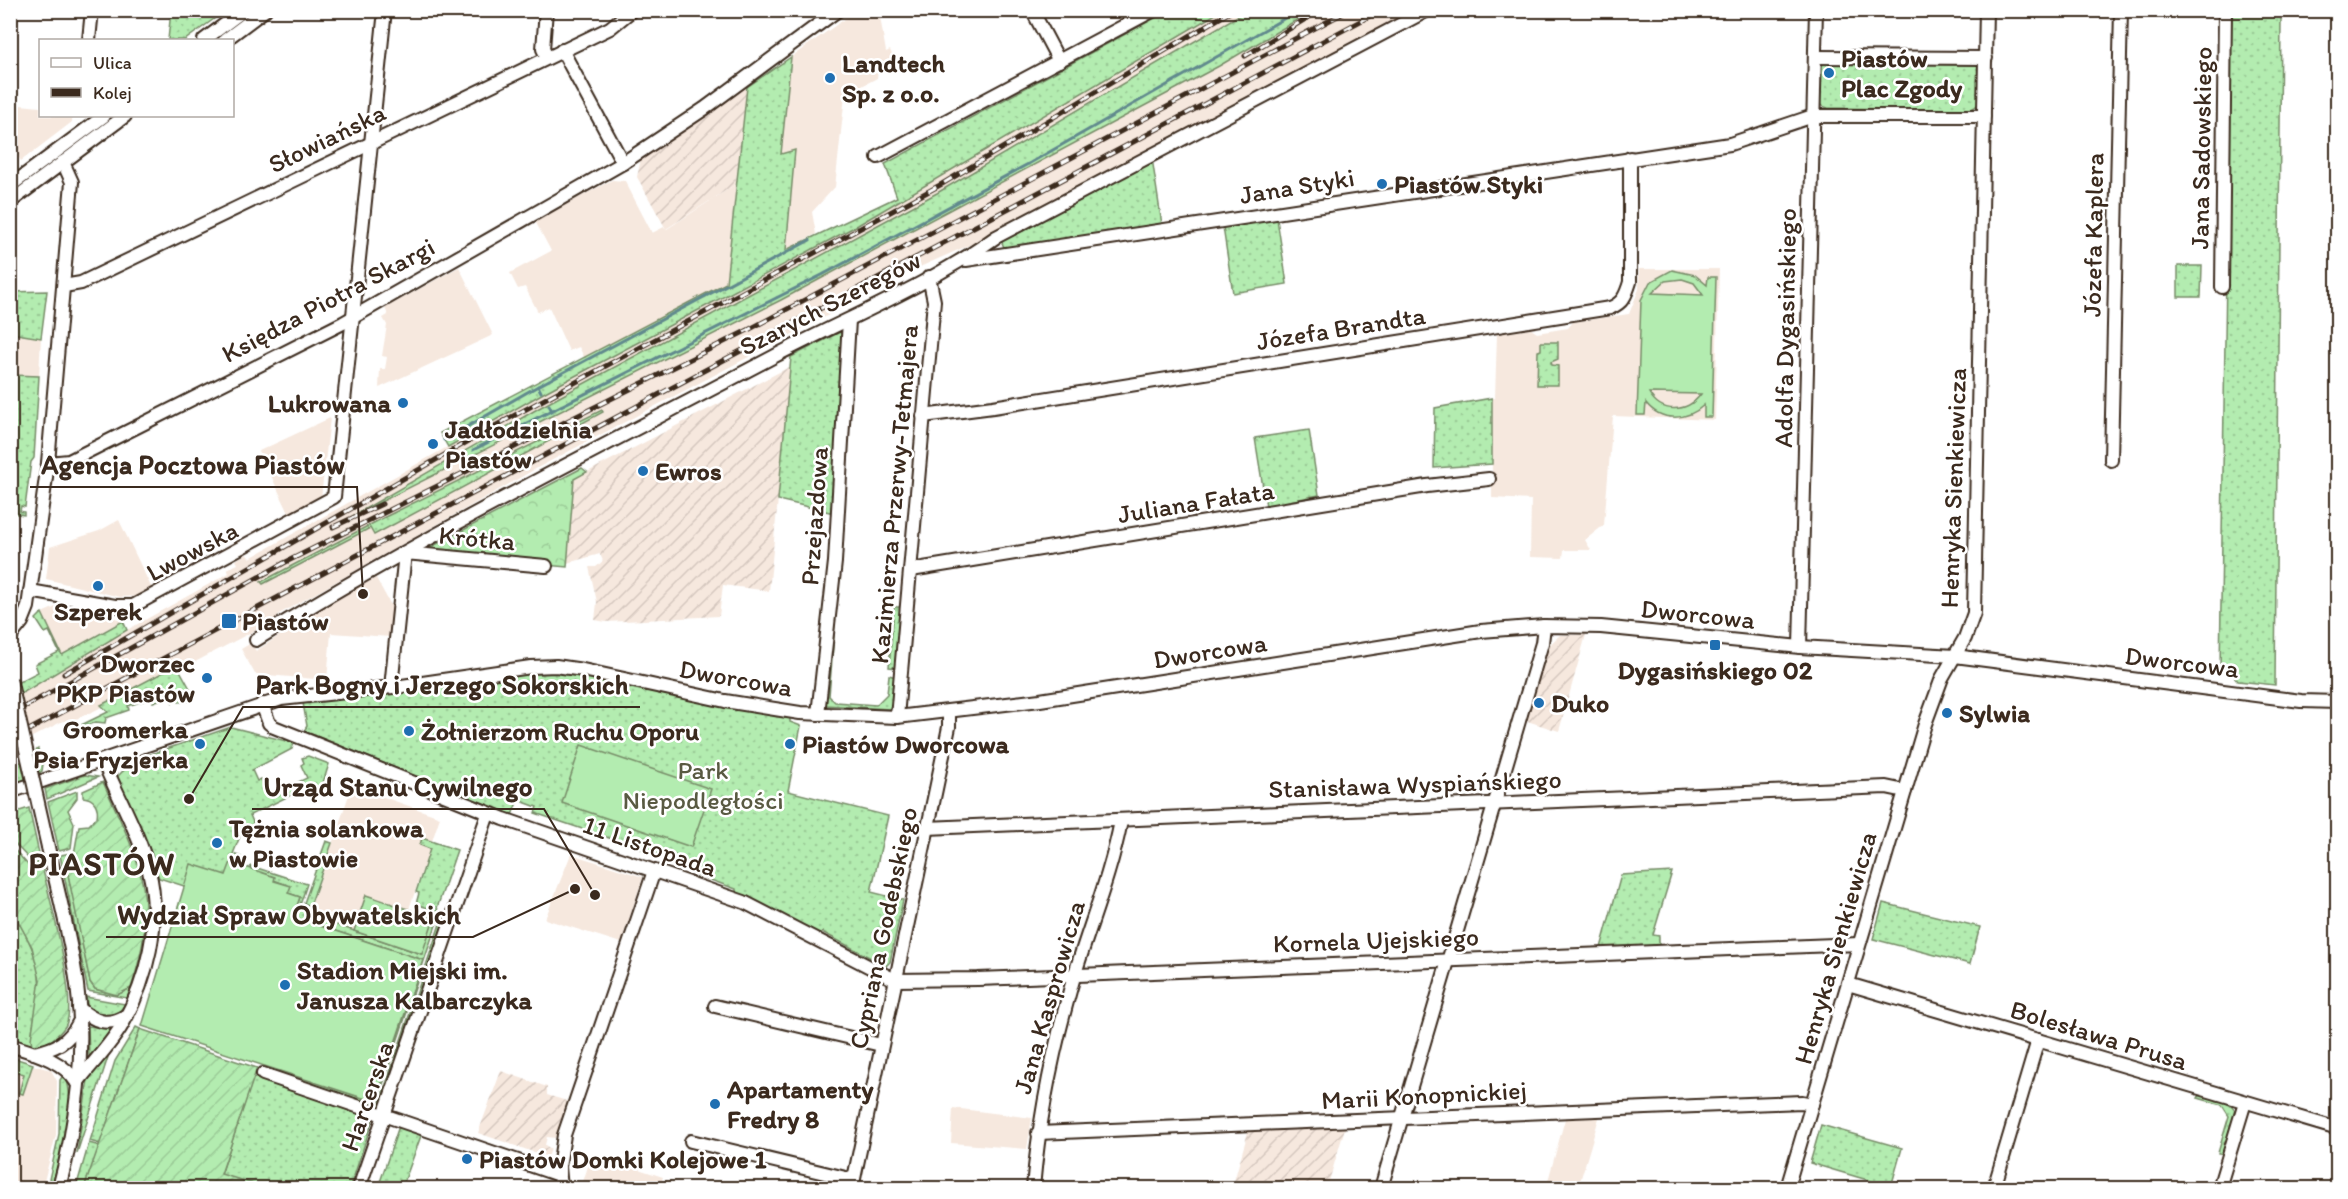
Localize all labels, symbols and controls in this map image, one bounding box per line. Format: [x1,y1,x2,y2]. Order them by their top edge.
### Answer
legend [39,39,234,117]
place label: Piastów Plac Zgody [1841,42,1963,104]
street label: Jana Sadowskiego [2183,46,2219,250]
place label: Landtech Sp. z o.o. [842,47,946,109]
text: Ulica [93,52,132,74]
marker: Piastów Plac Zgody [1822,66,1836,80]
marker: Landtech Sp. z o.o. [823,71,837,85]
text: Kolej [93,82,132,104]
street label: Słowiańska [263,96,391,180]
street label: Józefa Kaplera [2076,152,2110,317]
street label: Jana Styki [1237,161,1357,211]
place label: Piastów Styki [1394,168,1543,200]
marker: Piastów Styki [1375,177,1389,191]
street label: Adolfa Dygasińskiego [1767,208,1803,448]
street label: Księdza Piotra Skargi [216,230,440,370]
street label: Szarych Szeregów [734,243,926,363]
street label: Józefa Brandta [1254,299,1428,357]
street label: Kazimierza Przerwy-Tetmajera [863,323,925,665]
street label: Henryka Sienkiewicza [1933,367,1973,609]
place label: Lukrowana [268,387,391,419]
marker: Lukrowana [396,396,410,410]
place label: Jadłodzielnia Piastów [444,413,593,475]
marker: Jadłodzielnia Piastów [426,437,440,451]
callout: Agencja Pocztowa Piastów [30,442,357,487]
street label: Przejazdowa [793,445,835,586]
text: Agencja Pocztowa Piastów [40,448,345,481]
place label: Ewros [655,455,722,487]
marker: Ewros [636,464,650,478]
street label: Juliana Fałata [1115,474,1277,530]
street label: Lwowska [141,514,243,588]
street label: Krótka [437,519,517,557]
marker: Szperek [91,579,105,593]
street label: Dworcowa [1639,592,1757,636]
place label: Szperek [54,595,143,627]
place label: Piastów [242,605,329,637]
marker: Piastów [220,612,238,630]
street label: Dworcowa [1151,626,1270,676]
marker: Dygasińskiego 02 [1708,638,1722,652]
street label: Dworcowa [2123,639,2241,685]
place label: Dworzec PKP Piastów [56,647,195,709]
street label: Dworcowa [677,652,796,704]
place label: Dygasińskiego 02 [1617,654,1813,686]
callout: Park Bogny i Jerzego Sokorskich [243,662,640,707]
text: Park Bogny i Jerzego Sokorskich [255,668,629,701]
marker: Dworzec PKP Piastów [200,671,214,685]
place label: Duko [1551,687,1609,719]
marker: Duko [1532,696,1546,710]
place label: Sylwia [1959,697,2030,729]
marker: Sylwia [1940,706,1954,720]
place label: Groomerka Psia Fryzjerka [33,713,188,775]
place label: Żołnierzom Ruchu Oporu [421,715,700,747]
marker: Żołnierzom Ruchu Oporu [402,724,416,738]
place label: Piastów Dworcowa [802,728,1010,760]
marker: Groomerka Psia Fryzjerka [193,737,207,751]
marker: Piastów Dworcowa [783,737,797,751]
park label: Park Niepodległości [622,754,784,816]
street label: Stanisława Wyspiańskiego [1268,763,1562,805]
callout: Urząd Stanu Cywilnego [252,764,544,809]
text: Urząd Stanu Cywilnego [263,770,533,803]
street label: Cypriana Godebskiego [842,804,924,1052]
street label: 11 Listopada [579,808,722,884]
place label: Tężnia solankowa w Piastowie [228,812,424,874]
street label: Henryka Sienkiewicza [1786,828,1884,1068]
marker: Tężnia solankowa w Piastowie [210,836,224,850]
district label: PIASTÓW [28,845,176,883]
callout: Wydział Spraw Obywatelskich [106,892,473,937]
street label: Jana Kasprowicza [1006,896,1092,1097]
text: Wydział Spraw Obywatelskich [117,898,461,931]
street label: Kornela Ujejskiego [1272,920,1480,960]
place label: Stadion Miejski im. Janusza Kalbarczyka [296,954,532,1016]
marker: Stadion Miejski im. Janusza Kalbarczyka [278,978,292,992]
street label: Bolesława Prusa [2006,993,2192,1077]
street label: Harcerska [333,1036,401,1155]
place label: Apartamenty Fredry 8 [726,1073,874,1135]
street label: Marii Konopnickiej [1320,1074,1528,1116]
marker: Apartamenty Fredry 8 [708,1097,722,1111]
place label: Piastów Domki Kolejowe 1 [479,1143,767,1175]
marker: Piastów Domki Kolejowe 1 [460,1152,474,1166]

